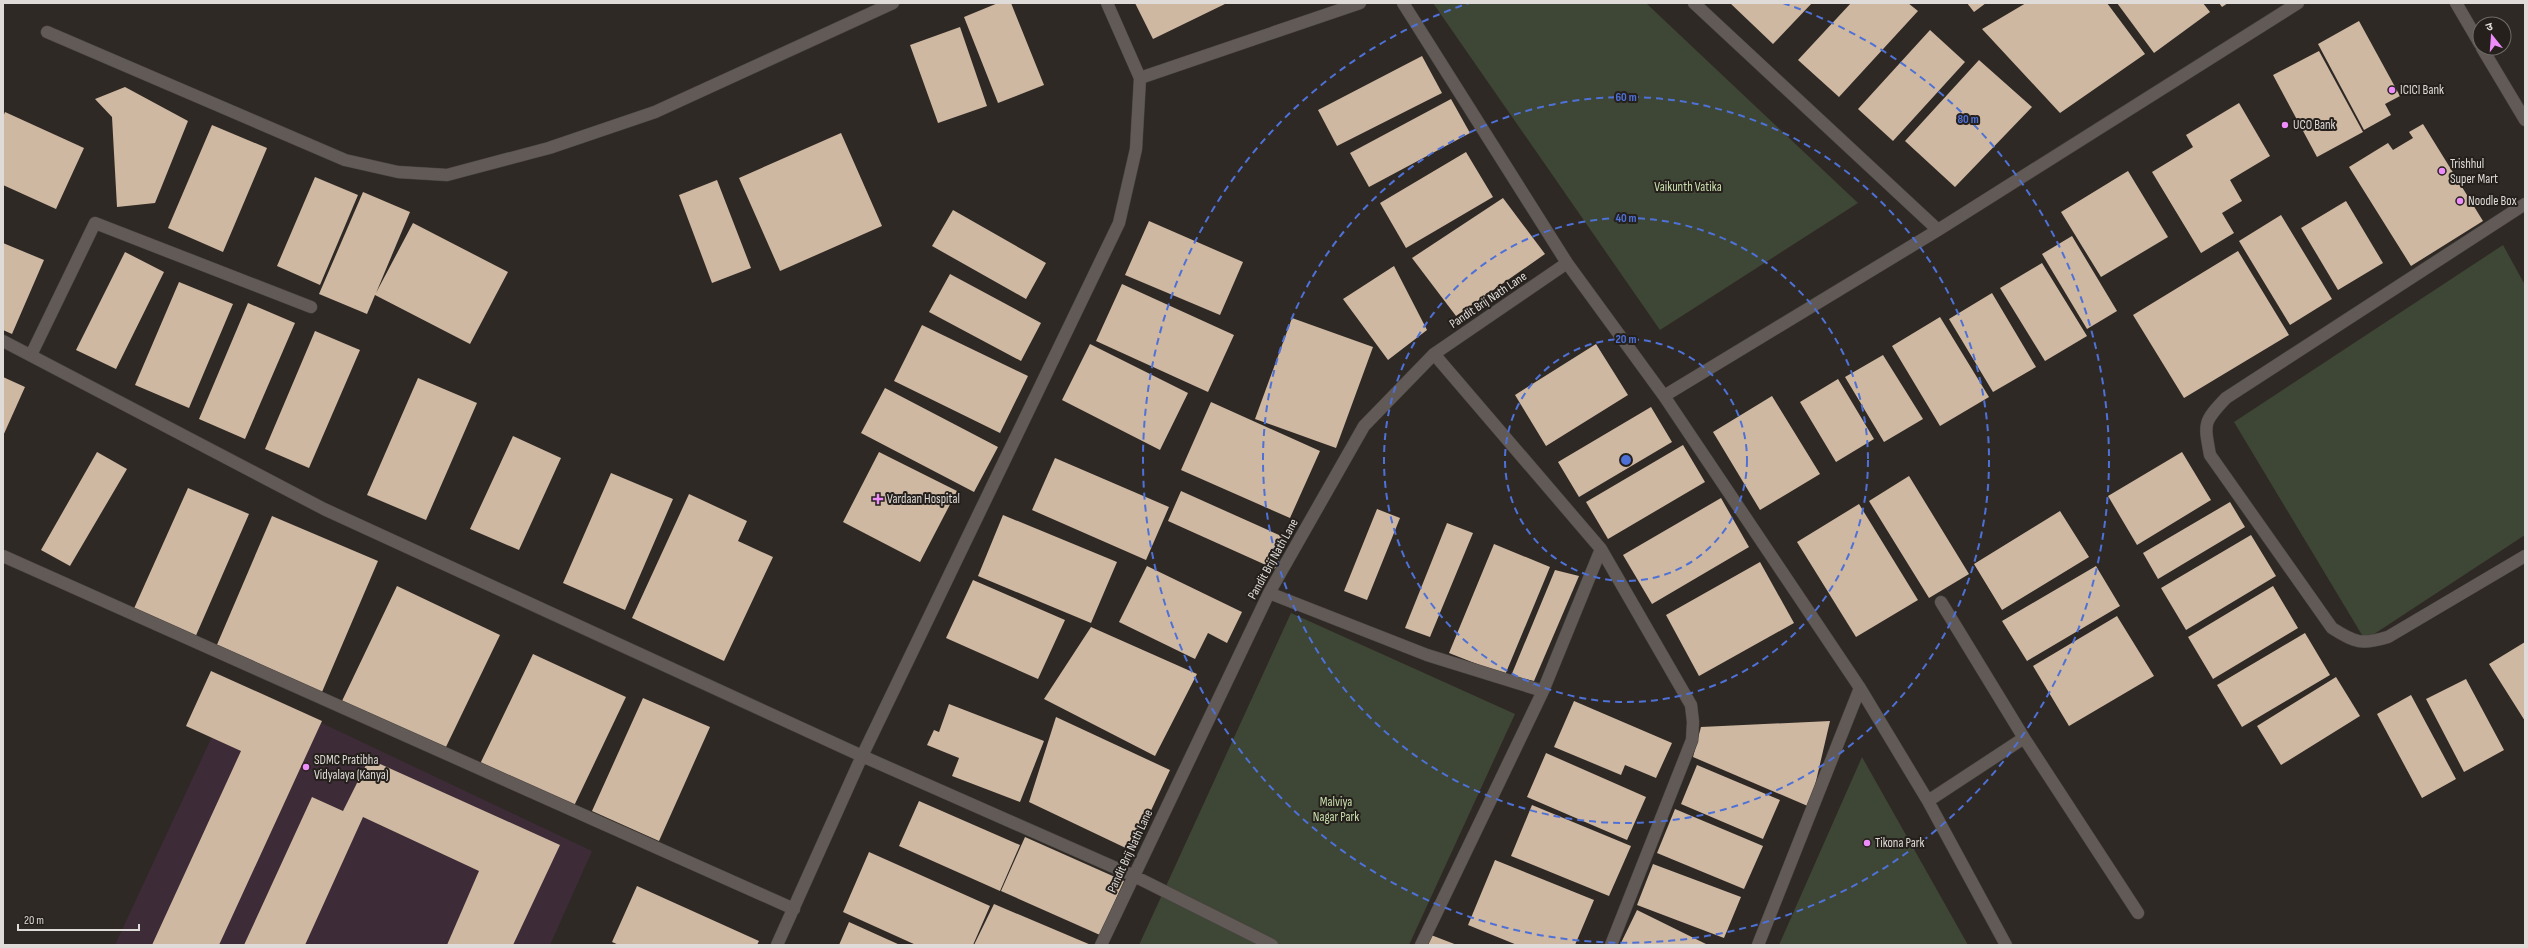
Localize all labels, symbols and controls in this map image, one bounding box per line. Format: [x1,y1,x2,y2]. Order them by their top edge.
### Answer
north arrow [2472,16,2512,56]
text: उ [2484,20,2495,34]
place label: ICICI Bank [2400,82,2444,98]
marker: ICICI Bank [2387,85,2397,95]
text: 60 m [1615,90,1637,105]
text: 80 m [1957,112,1979,127]
place label: UCO Bank [2293,117,2336,133]
marker: UCO Bank [2280,120,2290,130]
place label: Trishhul Super Mart [2450,156,2498,187]
marker: Trishhul Super Mart [2437,166,2447,176]
park label: Vaikunth Vatika [1654,179,1722,195]
place label: Noodle Box [2468,193,2517,209]
marker: Noodle Box [2455,196,2465,206]
text: 40 m [1615,211,1637,226]
street label: Pandit Brij Nath Lane [1446,268,1530,332]
text: 20 m [1616,332,1636,347]
centre of rings [1619,453,1633,467]
place label: Vardaan Hospital [887,491,960,507]
marker: Vardaan Hospital [872,493,884,505]
street label: Pandit Brij Nath Lane [1244,516,1302,602]
place label: SDMC Pratibha Vidyalaya (Kanya) [314,752,389,783]
marker: SDMC Pratibha Vidyalaya (Kanya) [301,762,311,772]
park label: Malviya Nagar Park [1313,794,1359,825]
street label: Pandit Brij Nath Lane [1104,807,1156,895]
place label: Tikona Park [1875,835,1925,851]
marker: Tikona Park [1862,838,1872,848]
scale bar [18,906,139,932]
text: 20 m [24,913,44,928]

